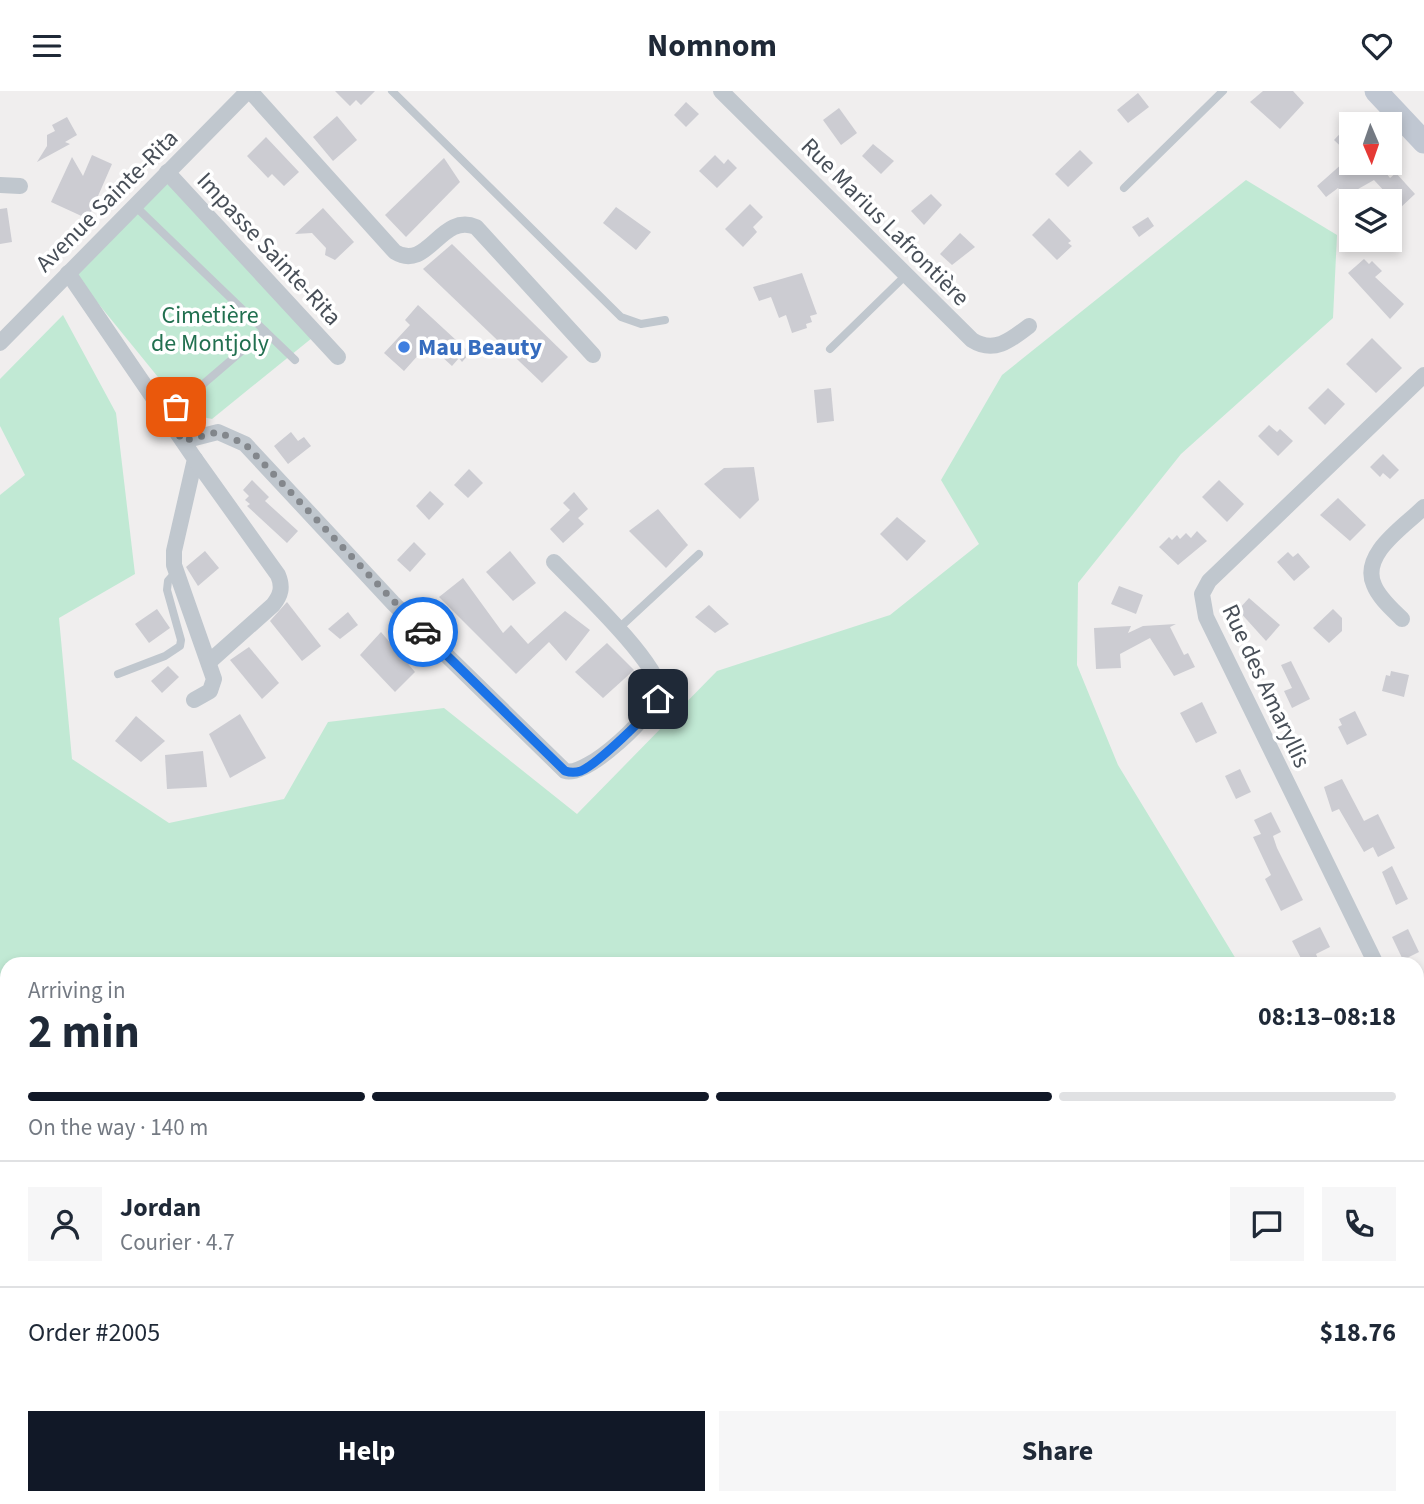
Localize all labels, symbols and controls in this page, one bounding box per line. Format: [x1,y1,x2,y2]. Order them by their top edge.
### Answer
text: Nomnom [647,23,777,69]
icon: menu [28,27,66,65]
icon: heart [1358,27,1396,65]
north arrow [1339,112,1402,175]
map controls [1339,112,1402,252]
street label: Avenue Sainte-Rita [28,122,186,280]
street label: Rue Marius Lafrontière [793,130,977,314]
street label: Impasse Sainte-Rita [188,164,350,334]
button: layers [1339,189,1402,252]
park label: Cimetière de Montjoly [151,298,269,361]
place label: Mau Beauty [418,330,543,365]
marker: Mau Beauty [396,339,412,355]
pin [146,377,206,437]
icon: bag [157,388,195,426]
courier [388,597,458,667]
street label: Rue des Amaryllis [1213,598,1319,774]
icon: car [404,613,442,651]
pin [628,669,688,729]
icon: home [639,680,677,718]
text: Arriving in [28,974,126,1007]
text: 08:13–08:18 [1258,998,1396,1035]
text: 2 min [28,1000,140,1065]
text: On the way · 140 m [28,1111,208,1144]
button: person [28,1187,102,1261]
button: chat [1230,1187,1304,1261]
button: phone [1322,1187,1396,1261]
text: Jordan [120,1189,201,1226]
text: Courier · 4.7 [120,1226,235,1259]
text: Order #2005 [28,1314,160,1351]
text: $18.76 [1320,1314,1396,1351]
button: Help [28,1411,705,1491]
button: Share [719,1411,1396,1491]

